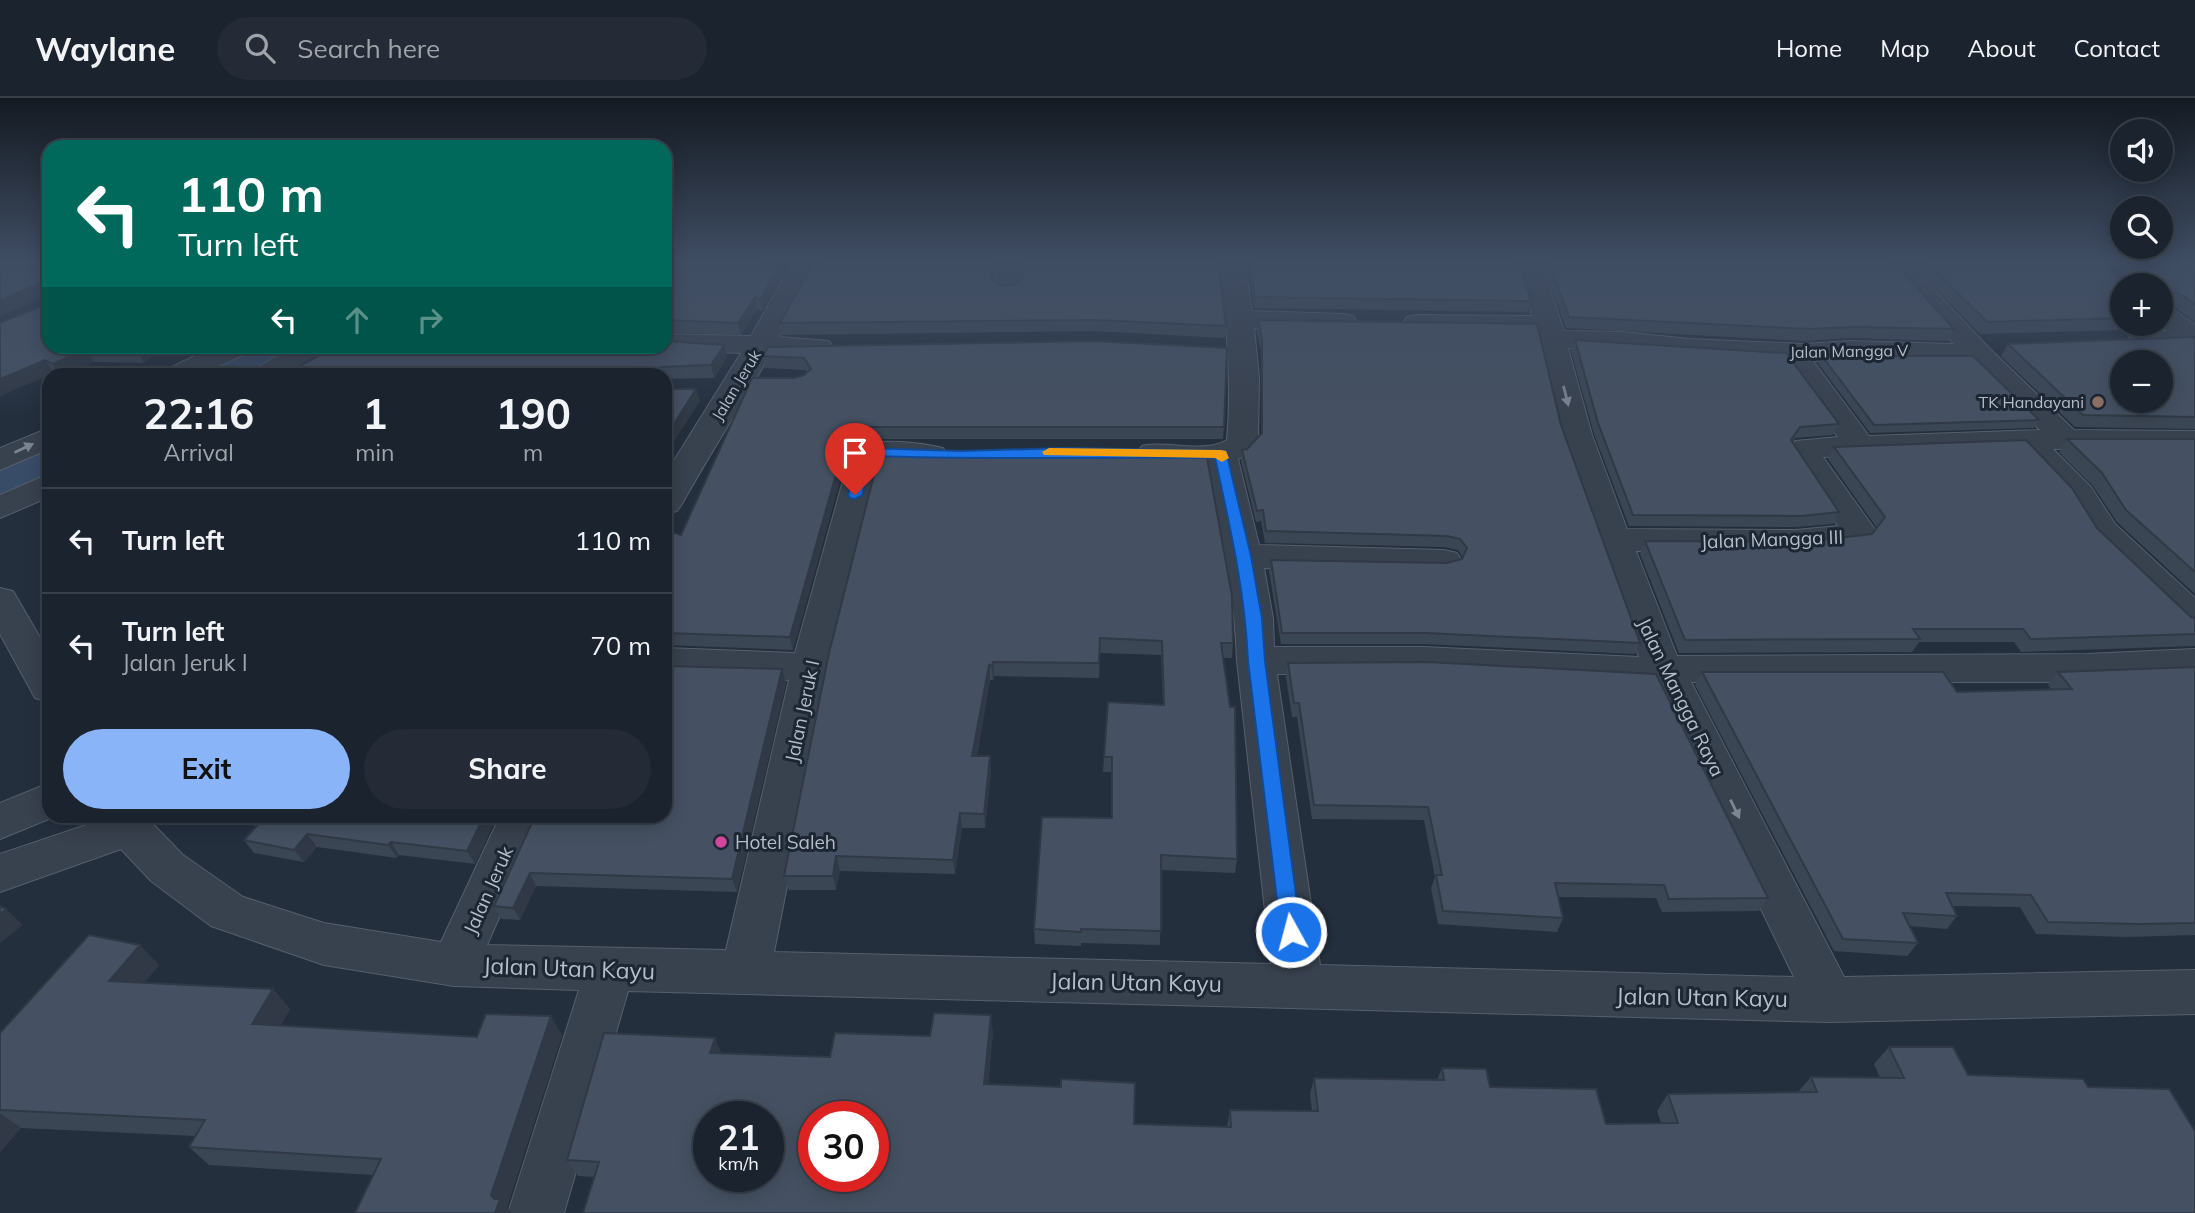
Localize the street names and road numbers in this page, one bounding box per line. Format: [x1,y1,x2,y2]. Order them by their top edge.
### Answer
street label: Jalan Mangga V [1789,340,1909,362]
street label: Jalan Jeruk [707,345,765,424]
street label: Jalan Mangga III [1700,525,1844,553]
street label: Jalan Mangga Raya [1632,614,1730,780]
street label: Jalan Jeruk I [779,658,825,764]
street label: Jalan Jeruk [458,842,518,938]
street label: Jalan Utan Kayu [483,951,655,985]
street label: Jalan Utan Kayu [1050,966,1222,998]
street label: Jalan Utan Kayu [1616,981,1788,1013]

